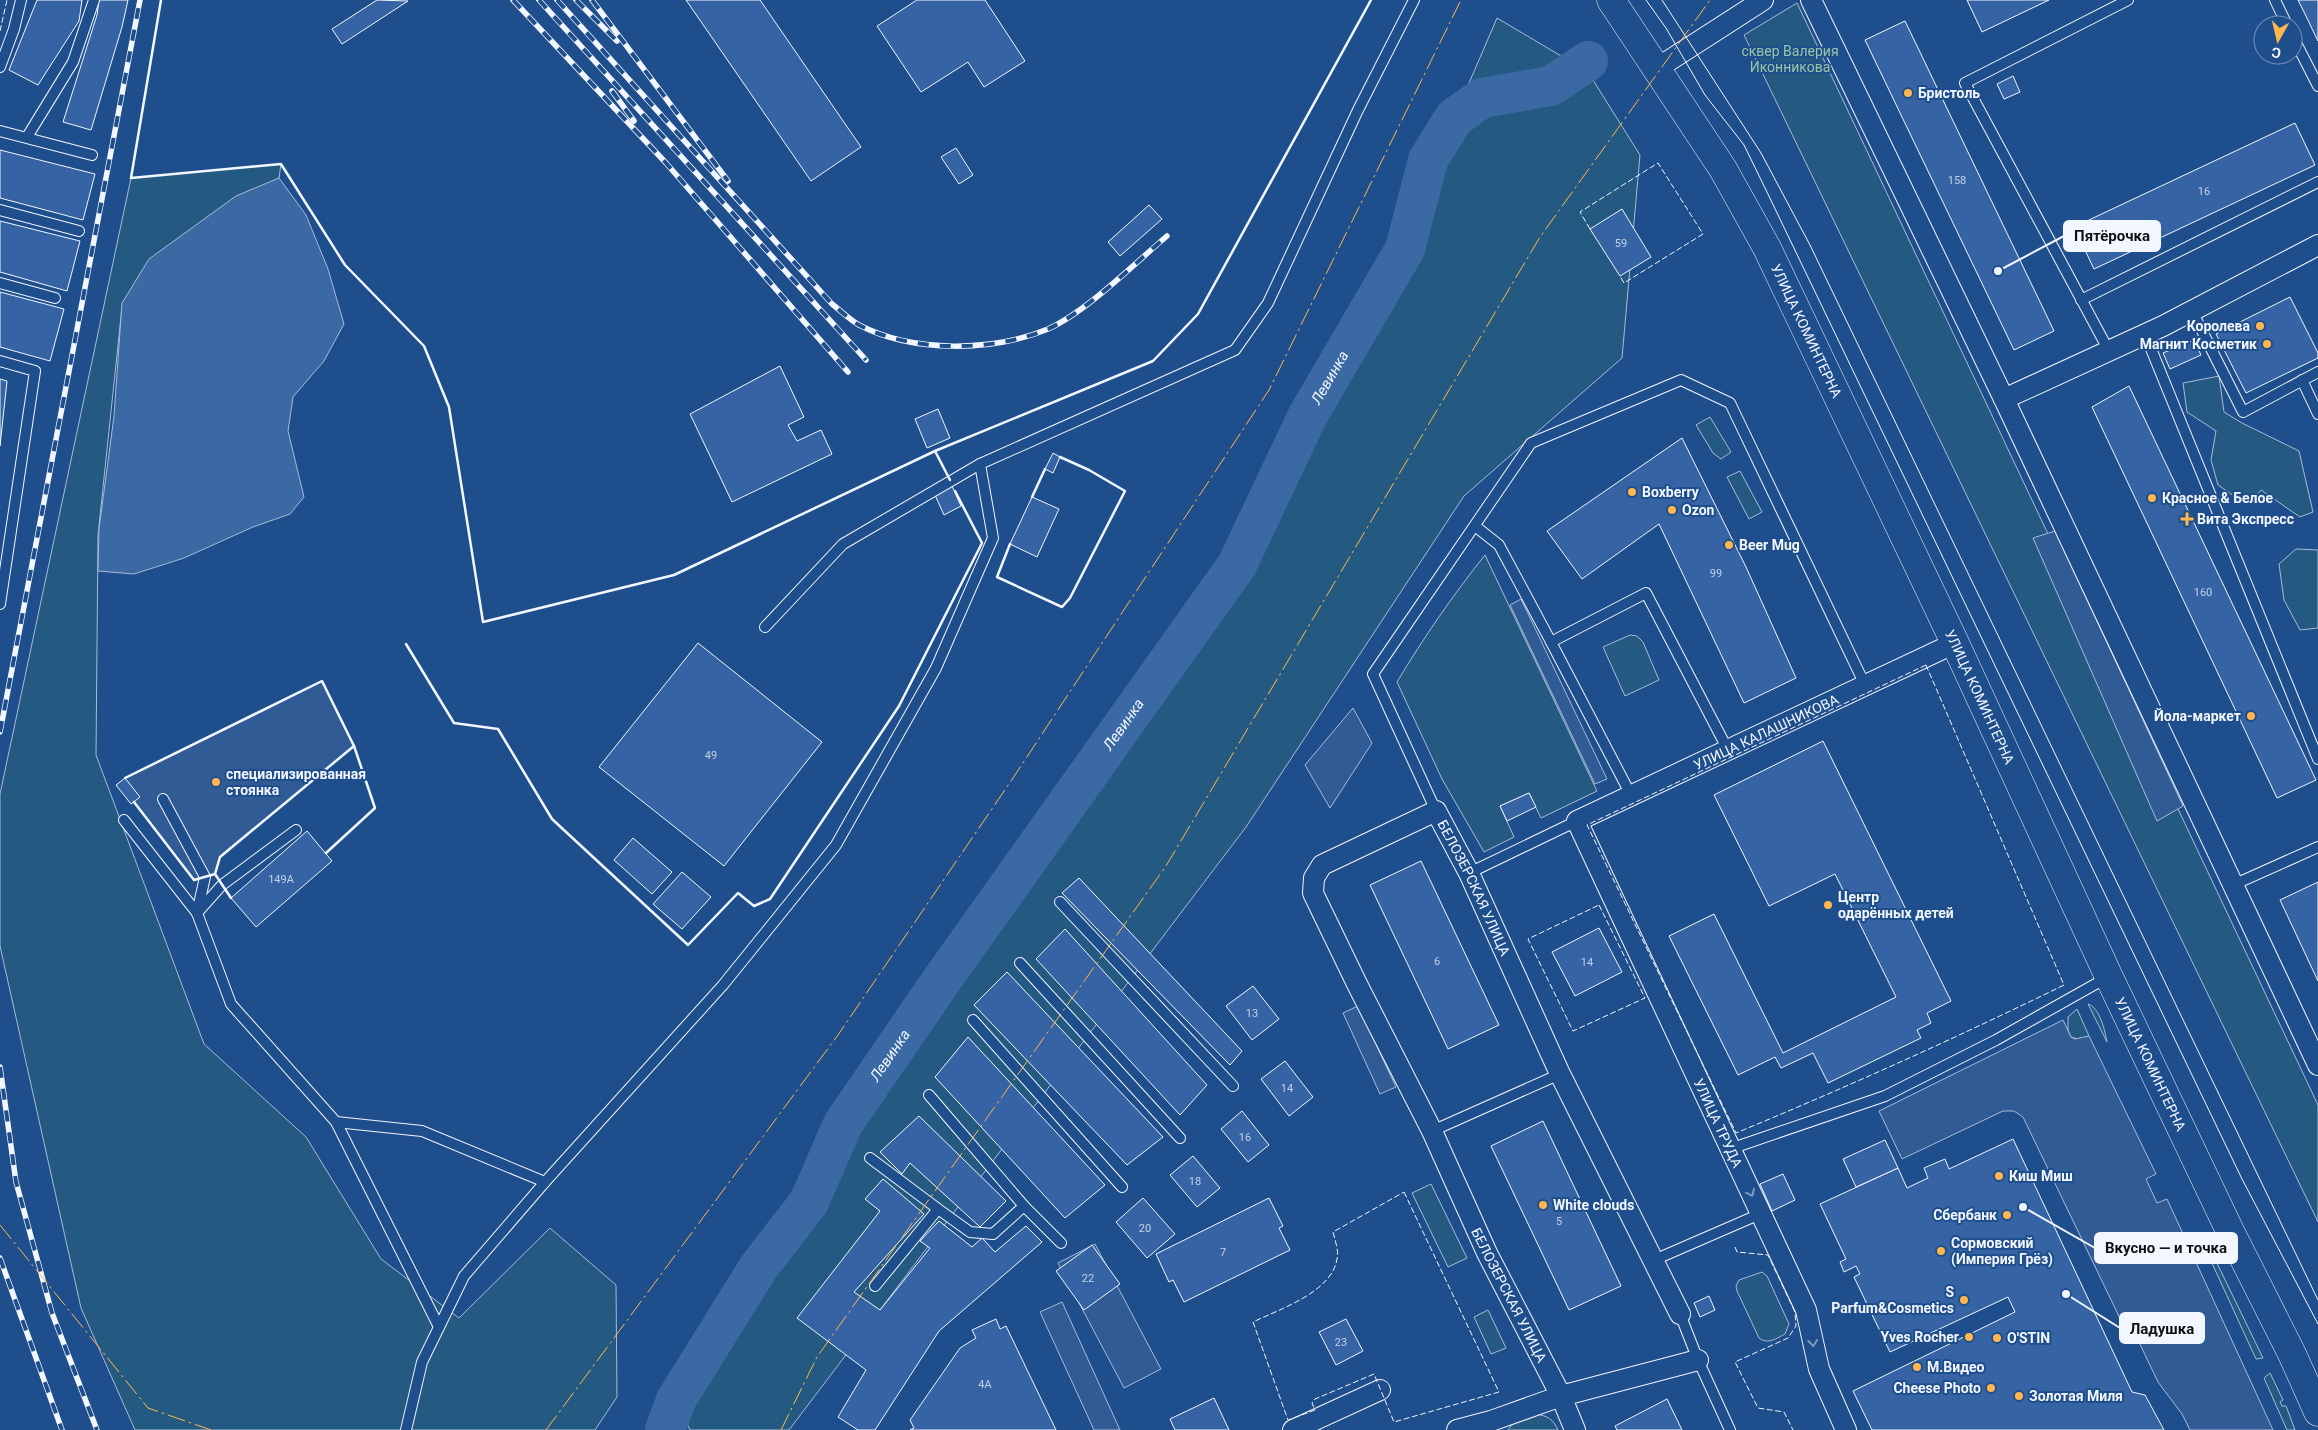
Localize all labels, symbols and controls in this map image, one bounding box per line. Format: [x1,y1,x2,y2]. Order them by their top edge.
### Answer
north arrow [2253,15,2303,65]
park label: сквер Валерия Иконникова [1741,43,1839,75]
text: С [2271,44,2282,61]
place label: Бристоль [1918,85,1980,101]
marker: Бристоль [1902,87,1914,99]
house number: 158 [1948,174,1966,187]
house number: 16 [2198,185,2210,198]
callout: Пятёрочка [2064,221,2160,251]
text: Пятёрочка [2074,227,2150,245]
house number: 59 [1615,237,1627,250]
street label: УЛИЦА КОМИНТЕРНА [1768,261,1845,400]
place label: Королева [2187,318,2250,334]
marker: Королева [2254,320,2266,332]
place label: Магнит Косметик [2140,336,2257,352]
marker: Магнит Косметик [2261,338,2273,350]
water label: Левинка [1307,348,1353,408]
place label: Boxberry [1642,484,1700,500]
marker: Boxberry [1626,486,1638,498]
place label: Красное & Белое [2162,490,2273,506]
marker: Красное & Белое [2146,492,2158,504]
place label: Ozon [1682,502,1715,518]
marker: Ozon [1666,504,1678,516]
place label: Вита Экспресс [2197,511,2294,527]
marker: Вита Экспресс [2181,513,2193,525]
place label: Beer Mug [1739,537,1800,553]
marker: Beer Mug [1723,539,1735,551]
house number: 99 [1710,567,1722,580]
house number: 160 [2194,586,2212,599]
street label: УЛИЦА КОМИНТЕРНА [1942,627,2018,767]
street label: УЛИЦА КАЛАШНИКОВА [1691,691,1841,773]
water label: Левинка [1098,695,1148,755]
place label: Йола-маркет [2154,708,2241,724]
marker: Йола-маркет [2245,710,2257,722]
house number: 49 [705,749,717,762]
place label: специализированная стоянка [226,766,366,798]
marker: специализированная стоянка [210,776,222,788]
street label: БЕЛОЗЕРСКАЯ УЛИЦА [1434,817,1513,958]
house number: 149А [268,873,295,886]
place label: Центр одарённых детей [1838,889,1954,921]
marker: Центр одарённых детей [1822,899,1834,911]
house number: 6 [1434,955,1440,968]
house number: 14 [1581,956,1593,969]
street label: УЛИЦА КОМИНТЕРНА [2112,995,2189,1134]
house number: 13 [1246,1007,1258,1020]
water label: Левинка [865,1026,914,1086]
street label: УЛИЦА ТРУДА [1690,1076,1746,1170]
house number: 14 [1281,1082,1293,1095]
house number: 16 [1239,1131,1251,1144]
place label: Киш Миш [2009,1168,2073,1184]
marker: Киш Миш [1993,1170,2005,1182]
house number: 18 [1189,1175,1201,1188]
one-way arrow [1745,1188,1755,1197]
place label: White clouds [1553,1197,1634,1213]
marker: White clouds [1537,1199,1549,1211]
place label: Сбербанк [1933,1207,1997,1223]
marker: Сбербанк [2001,1209,2013,1221]
house number: 5 [1556,1215,1562,1228]
house number: 20 [1139,1222,1151,1235]
street label: БЕЛОЗЕРСКАЯ УЛИЦА [1468,1225,1550,1365]
callout: Вкусно — и точка [2095,1233,2237,1263]
place label: Сормовский (Империя Грёз) [1951,1235,2053,1268]
text: Вкусно — и точка [2105,1239,2227,1257]
marker: Сормовский (Империя Грёз) [1935,1245,1947,1257]
house number: 7 [1220,1246,1226,1259]
house number: 22 [1082,1272,1094,1285]
place label: S Parfum&Cosmetics [1831,1284,1954,1316]
marker: S Parfum&Cosmetics [1958,1294,1970,1306]
callout: Ладушка [2120,1313,2204,1343]
text: Ладушка [2130,1320,2194,1338]
place label: Yves Rocher [1881,1329,1959,1345]
place label: O'STIN [2007,1330,2050,1346]
marker: Yves Rocher [1963,1331,1975,1343]
marker: O'STIN [1991,1332,2003,1344]
house number: 23 [1335,1336,1347,1349]
one-way arrow [1807,1339,1817,1347]
place label: М.Видео [1927,1359,1985,1375]
marker: М.Видео [1911,1361,1923,1373]
house number: 4А [978,1378,993,1391]
place label: Cheese Photo [1893,1380,1981,1396]
marker: Cheese Photo [1985,1382,1997,1394]
place label: Золотая Миля [2029,1388,2123,1404]
marker: Золотая Миля [2013,1390,2025,1402]

